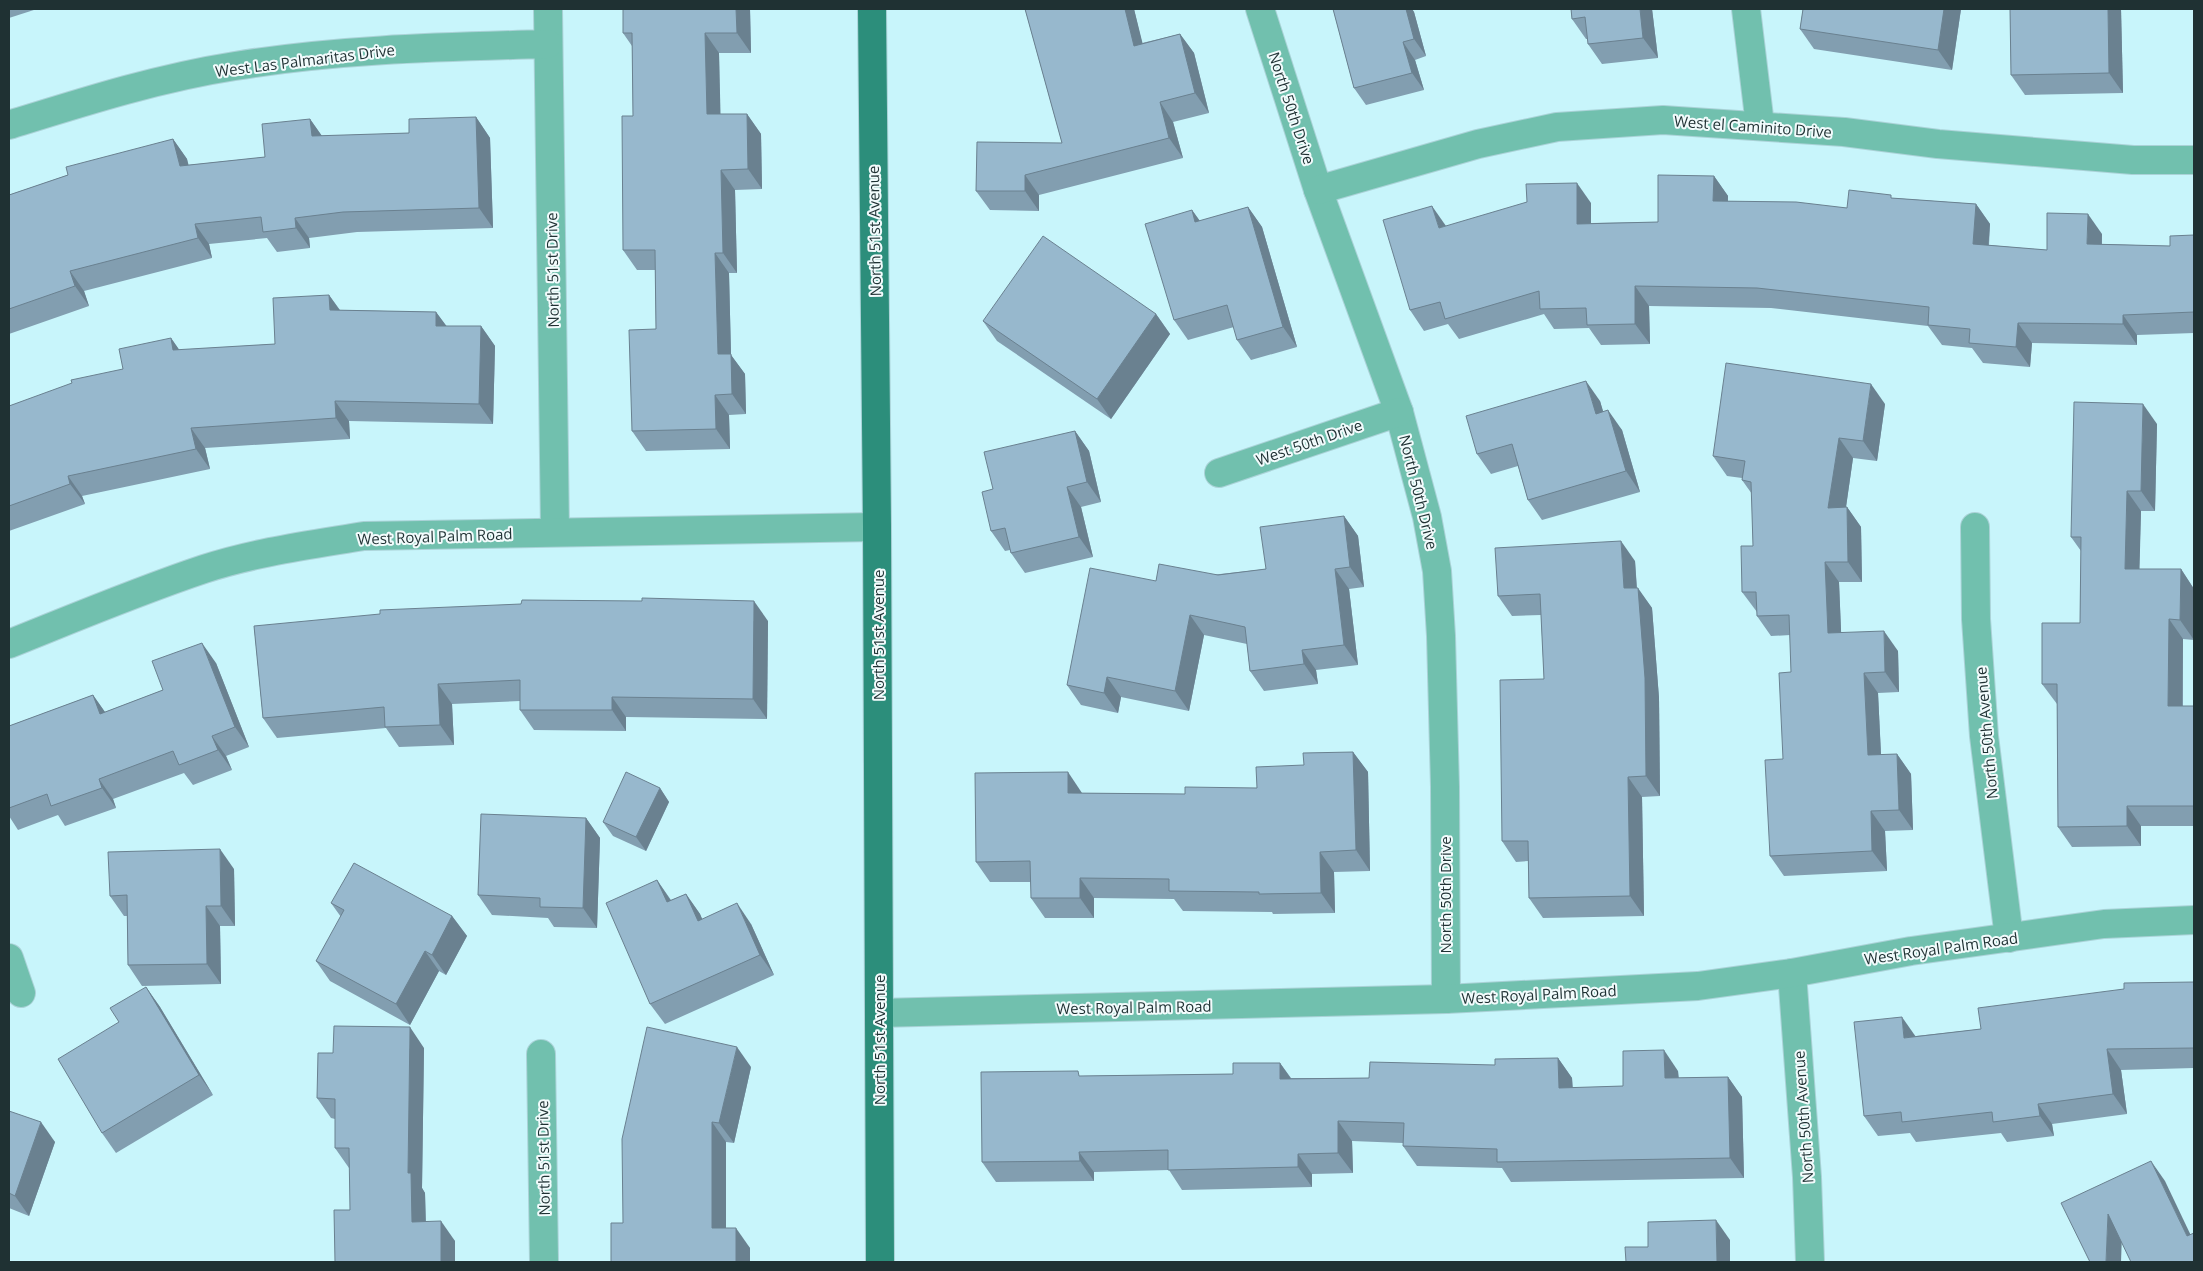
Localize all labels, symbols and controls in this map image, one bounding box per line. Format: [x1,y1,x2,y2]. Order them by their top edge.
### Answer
street label: West Las Palmaritas Drive [214,39,396,81]
street label: North 50th Drive [1264,49,1320,167]
street label: West el Caminito Drive [1673,111,1833,141]
street label: North 51st Avenue [863,165,885,297]
street label: North 51st Drive [541,212,563,328]
street label: West 50th Drive [1253,414,1365,470]
street label: North 50th Drive [1395,433,1443,551]
street label: West Royal Palm Road [357,523,513,549]
street label: North 51st Avenue [868,570,888,700]
street label: North 50th Avenue [1970,666,2002,800]
street label: North 50th Drive [1435,836,1455,954]
street label: West Royal Palm Road [1863,927,2019,969]
street label: North 51st Avenue [869,975,889,1105]
street label: West Royal Palm Road [1461,980,1617,1008]
street label: West Royal Palm Road [1056,996,1212,1018]
street label: North 50th Avenue [1788,1050,1818,1184]
street label: North 51st Drive [532,1100,554,1216]

